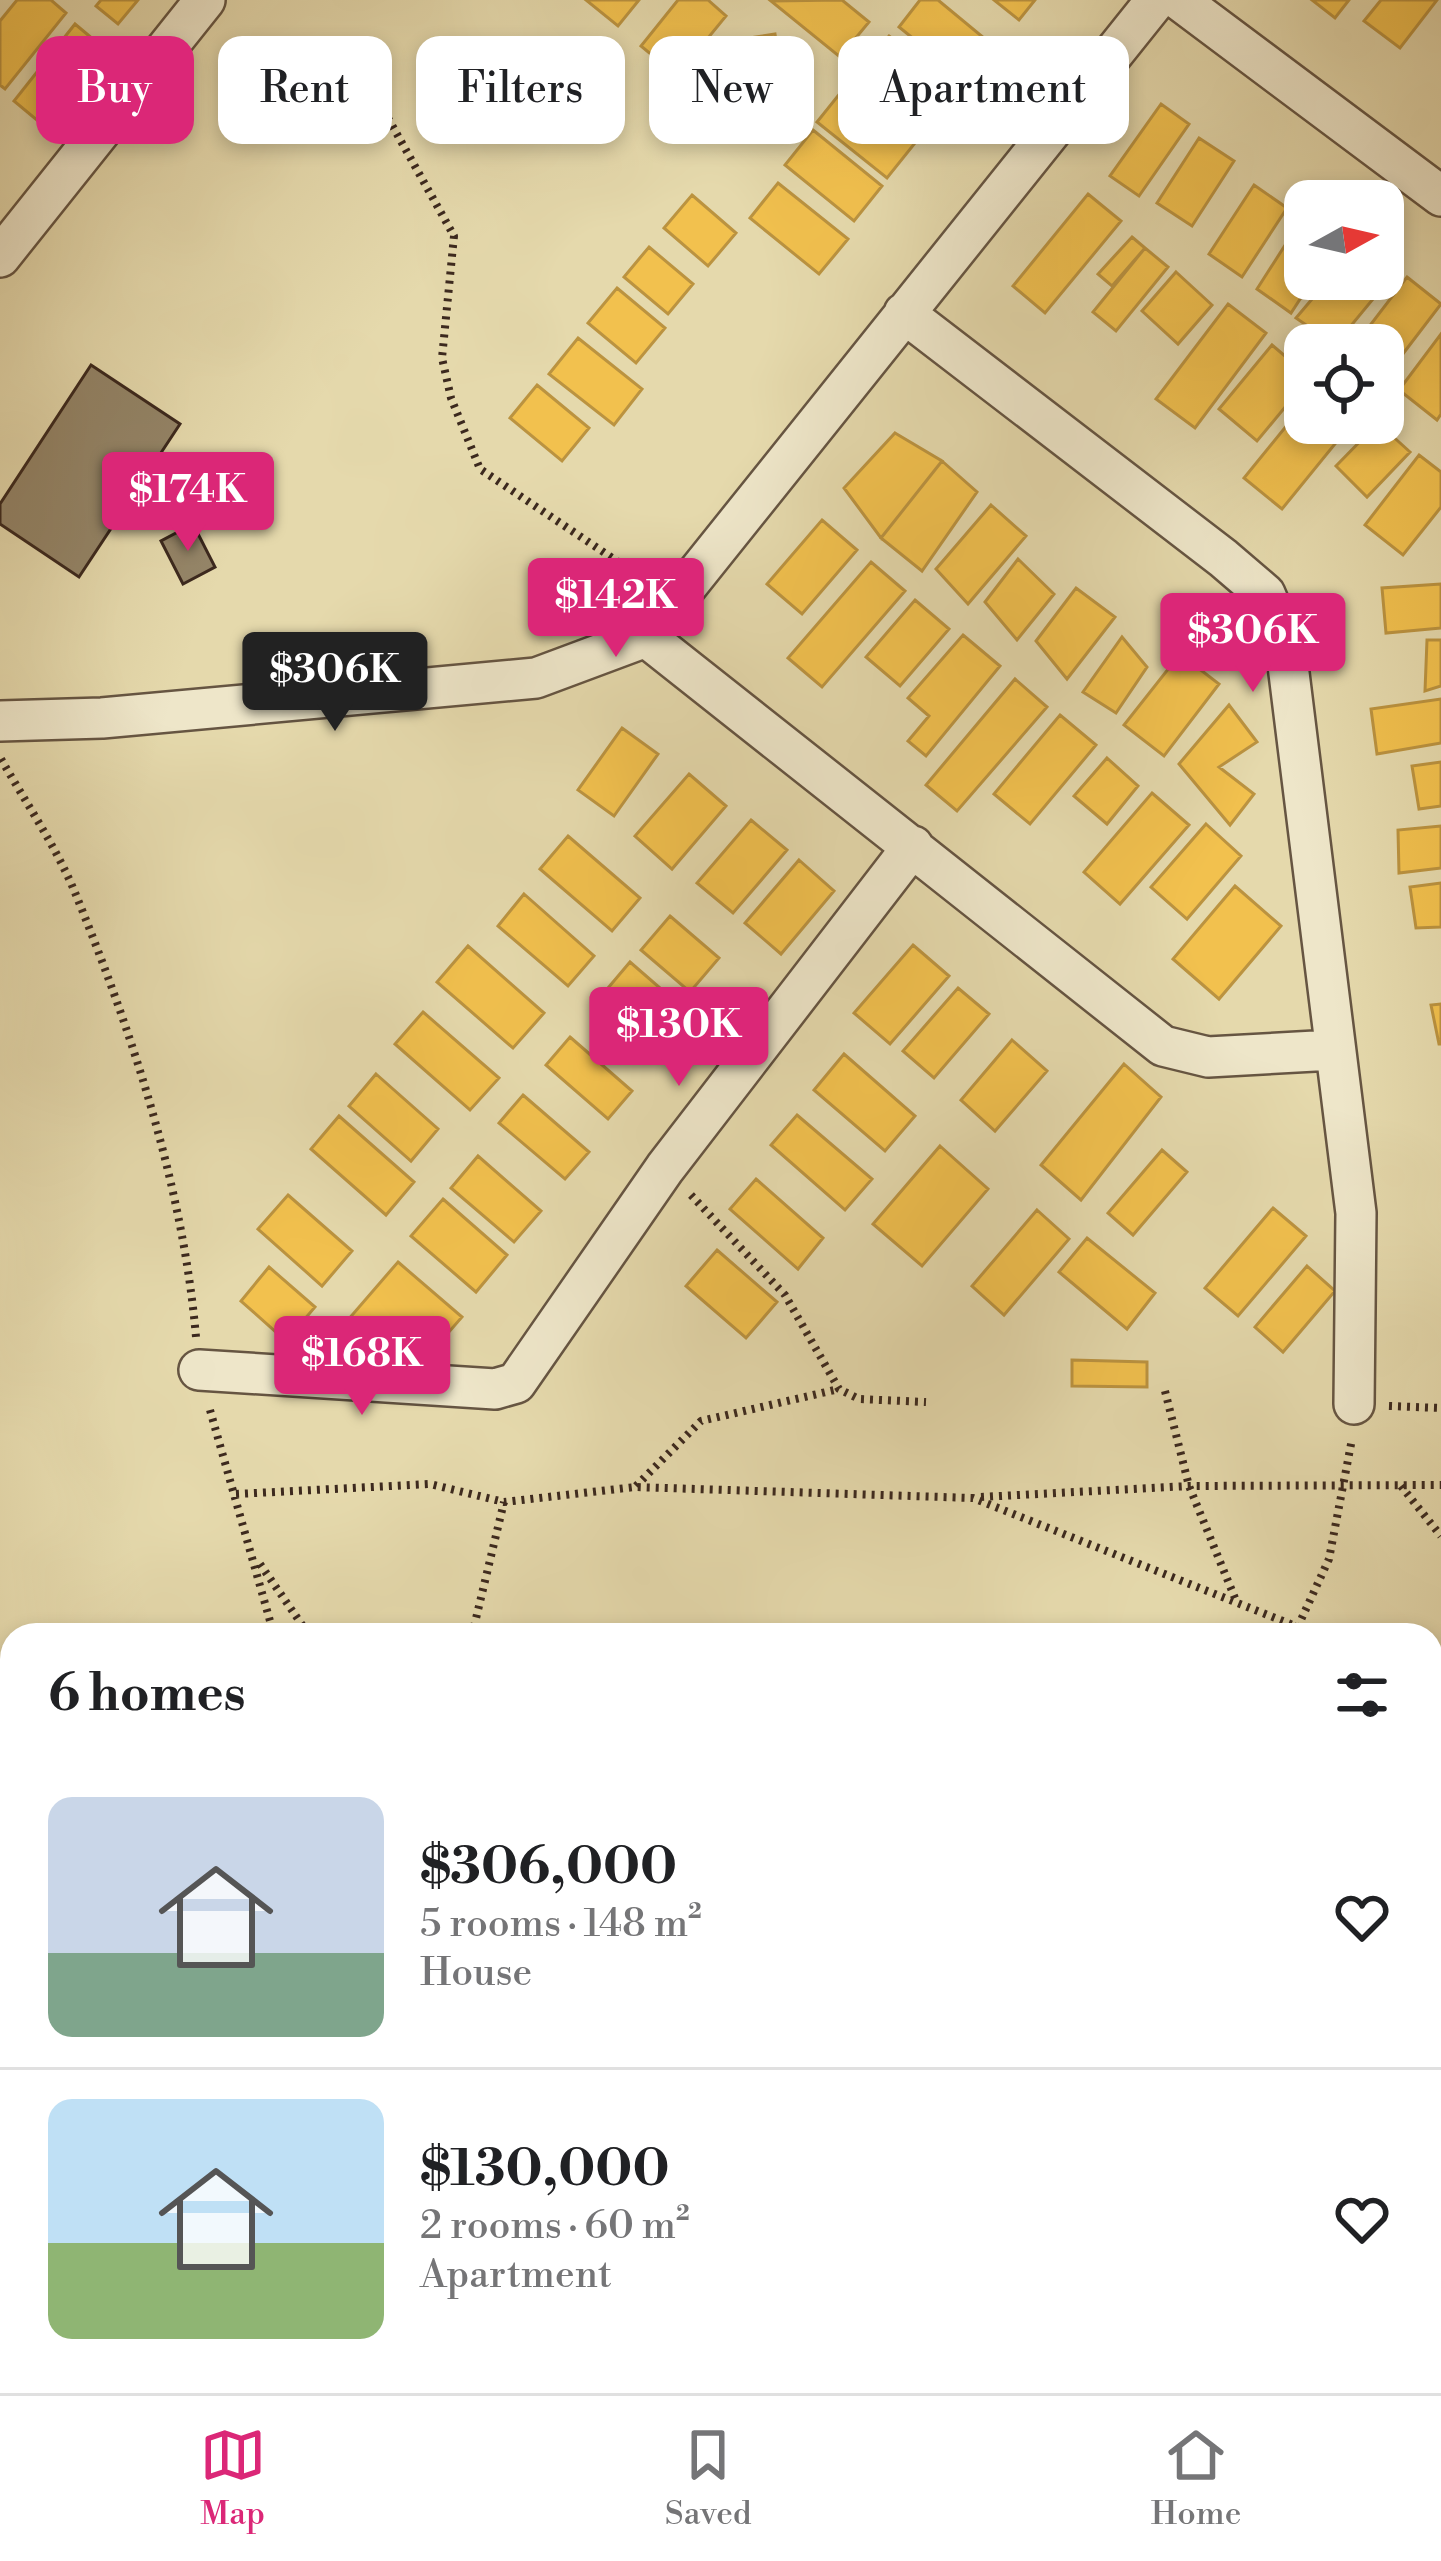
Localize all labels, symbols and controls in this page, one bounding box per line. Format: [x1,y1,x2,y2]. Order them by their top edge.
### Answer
chip: Buy [36,36,194,144]
chip: Rent [218,36,392,144]
chip: Filters [416,36,625,144]
chip: New [649,36,814,144]
chip: Apartment [838,36,1129,144]
north arrow [1284,180,1404,300]
map controls [1284,180,1404,444]
button: locate [1284,324,1404,444]
pin: $174K [104,452,272,554]
text: $174K [129,466,247,515]
pin: $142K [532,558,700,660]
text: $142K [555,572,677,621]
pin: $306K [1169,593,1337,695]
text: $306K [1187,607,1319,656]
pin: $306K [251,632,419,734]
text: $306K [269,646,401,695]
pin: $130K [595,987,763,1089]
text: $130K [616,1001,742,1050]
pin: $168K [278,1316,446,1418]
text: $168K [301,1330,423,1379]
icon: filters [1329,1662,1395,1728]
text: 6 homes [48,1663,246,1727]
text: $306,000 [420,1836,677,1900]
icon: home [144,1845,288,1989]
icon: heart [1329,1884,1395,1950]
text: 5 rooms · 148 m² [420,1900,702,1949]
text: House [420,1949,532,1998]
text: $130,000 [420,2138,670,2202]
icon: home [144,2147,288,2291]
icon: heart [1329,2186,1395,2252]
text: 2 rooms · 60 m² [420,2202,690,2251]
text: Apartment [420,2251,612,2300]
tab: Map [200,2422,266,2535]
tab: Saved [665,2422,752,2535]
tab: Home [1151,2422,1241,2535]

